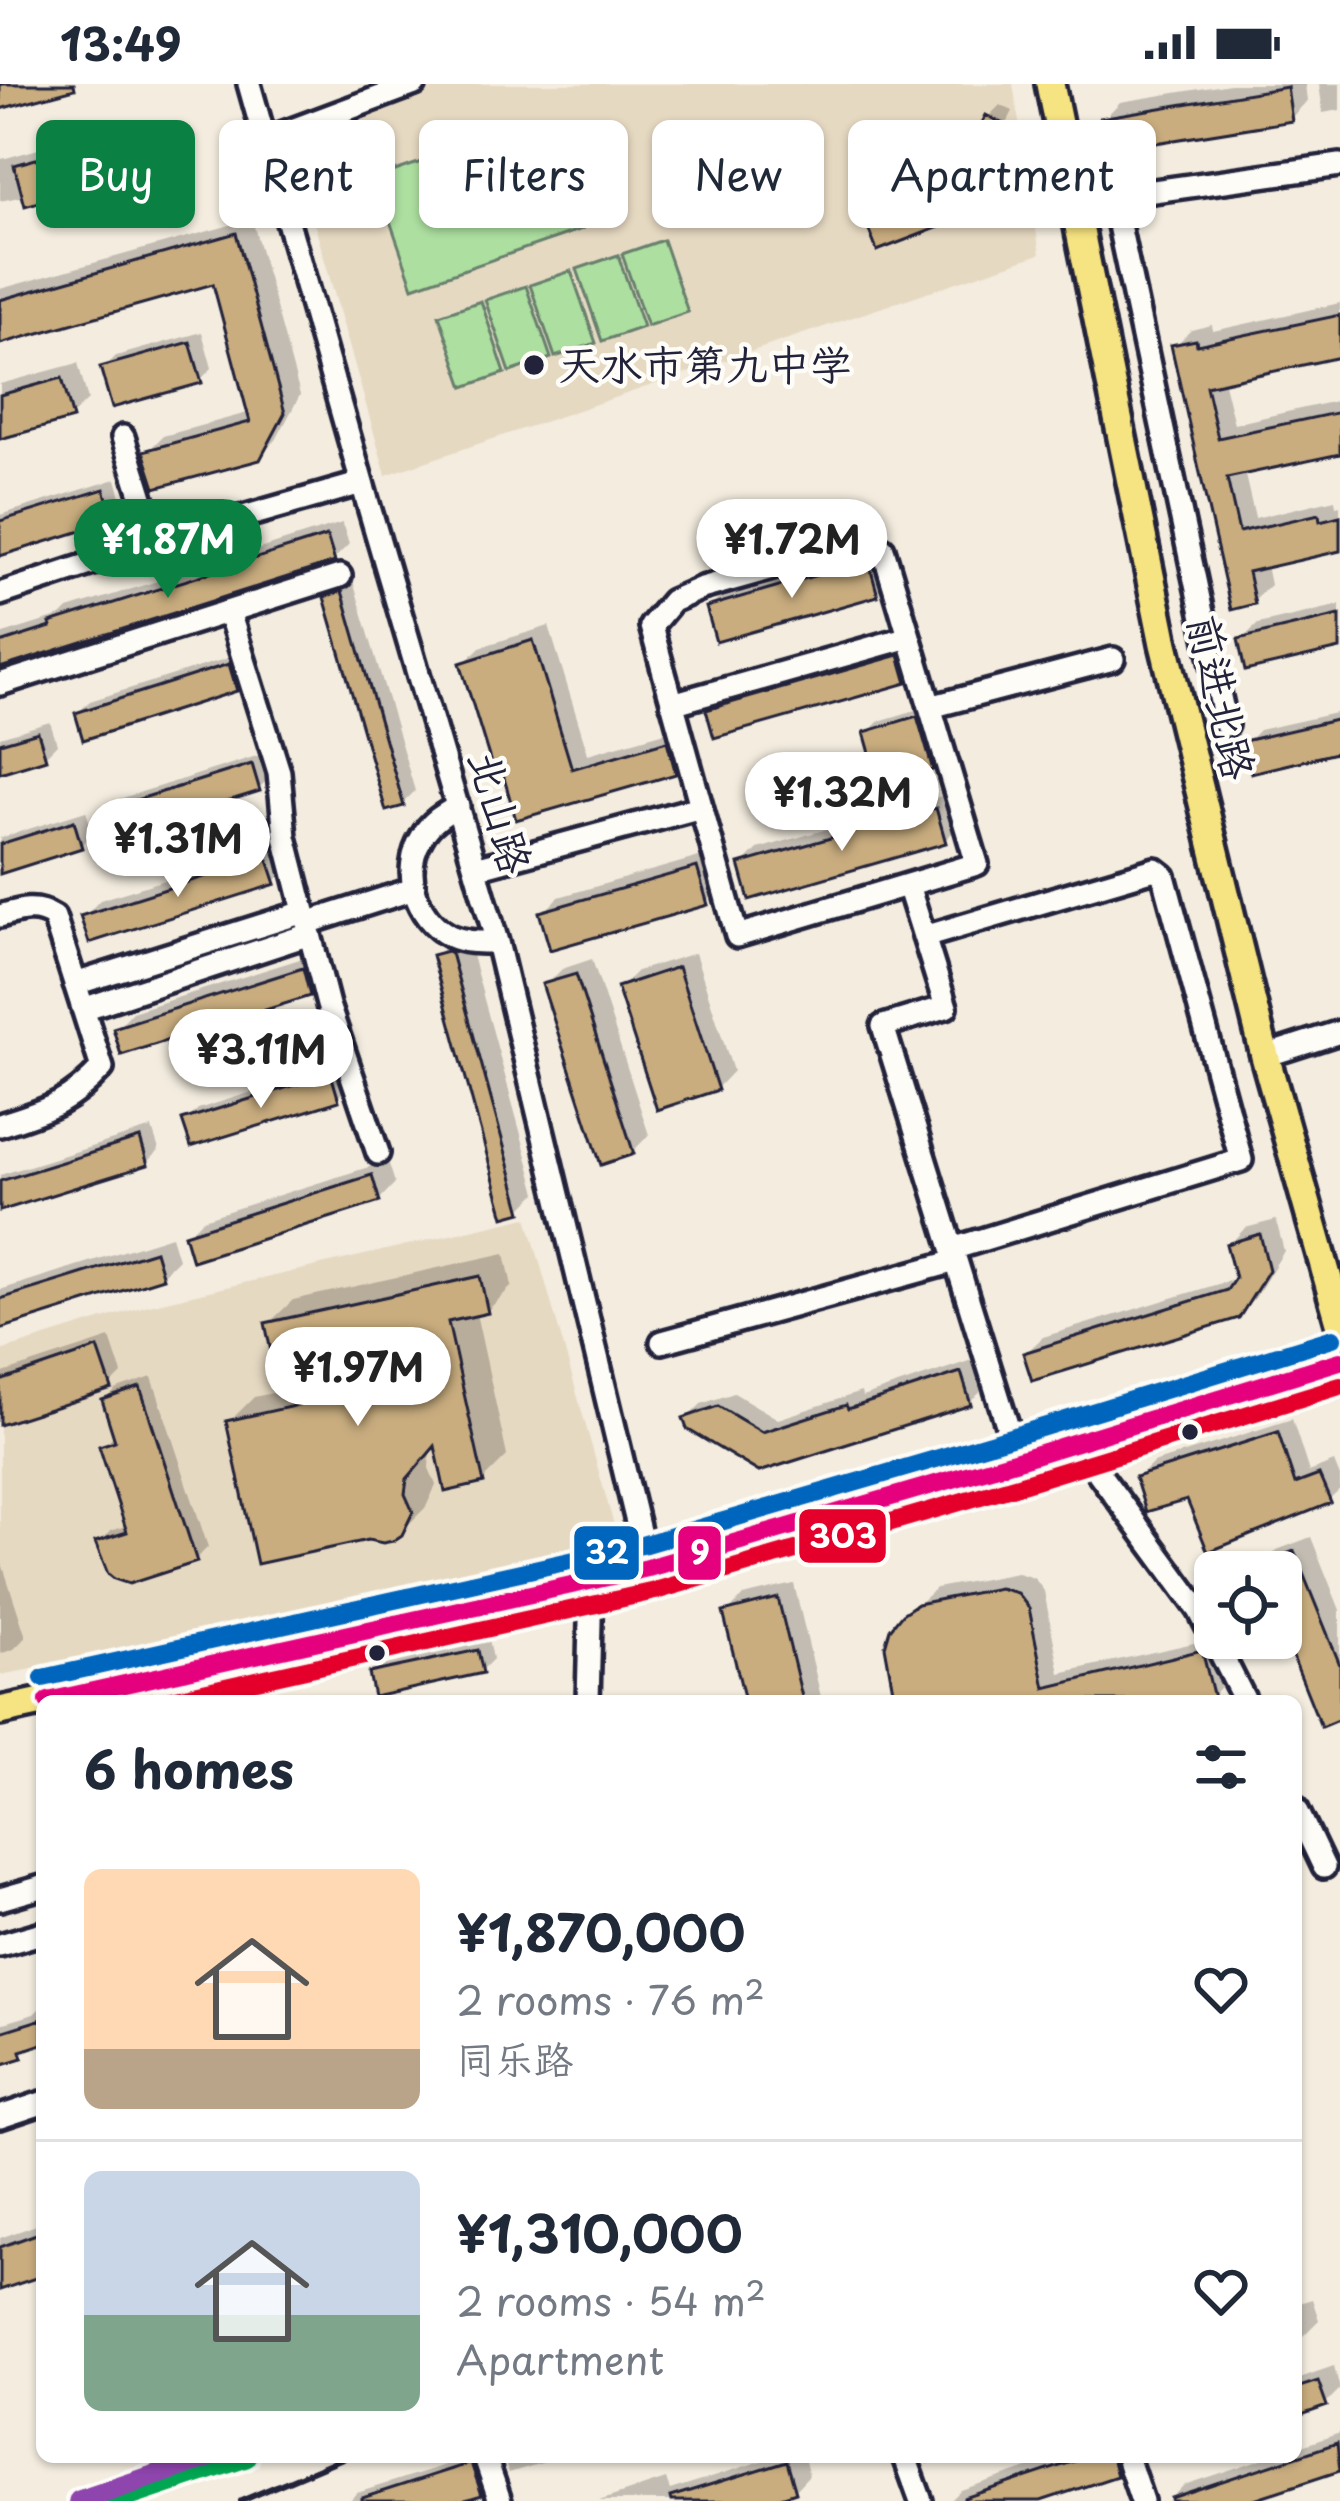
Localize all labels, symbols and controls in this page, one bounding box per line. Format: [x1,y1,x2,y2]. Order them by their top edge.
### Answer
text: 13:49 [60,8,182,76]
chip: Buy [36,120,195,228]
chip: Rent [219,120,395,228]
chip: Filters [419,120,628,228]
chip: New [652,120,824,228]
chip: Apartment [848,120,1156,228]
place label: 天水市第九中学 [558,331,852,394]
marker: 天水市第九中学 [521,352,547,378]
pin: ¥1.87M [70,499,266,601]
pin: ¥1.72M [694,499,890,601]
text: ¥1.87M [101,508,235,567]
text: ¥1.72M [723,508,861,567]
street label: 前进北路 [1174,607,1273,785]
street label: 北山路 [455,742,550,881]
pin: ¥1.32M [744,752,940,854]
text: ¥1.32M [772,761,912,820]
pin: ¥1.31M [80,798,276,900]
text: ¥1.31M [113,807,243,866]
pin: ¥3.11M [163,1009,359,1111]
text: ¥3.11M [195,1018,327,1077]
pin: ¥1.97M [260,1327,456,1429]
text: ¥1.97M [292,1336,424,1395]
unlabelled marker [1179,1421,1201,1443]
line badge: 303 [797,1507,888,1565]
text: 303 [809,1509,877,1559]
line badge: 32 [572,1524,641,1582]
line badge: 9 [676,1524,723,1582]
text: 32 [585,1525,629,1575]
text: 9 [690,1525,710,1575]
map controls [1194,1551,1302,1659]
button: locate [1194,1551,1302,1659]
unlabelled marker [366,1642,388,1664]
text: 6 homes [84,1729,294,1806]
icon: filters [1188,1734,1254,1800]
text: ¥1,870,000 [456,1892,745,1969]
icon: home [180,1917,324,2061]
icon: heart [1188,1956,1254,2022]
text: 2 rooms · 76 m² [456,1969,765,2028]
text: 同乐路 [456,2028,573,2087]
text: ¥1,310,000 [456,2193,743,2270]
icon: home [180,2219,324,2363]
icon: heart [1188,2258,1254,2324]
text: 2 rooms · 54 m² [456,2270,766,2329]
text: Apartment [456,2329,664,2388]

